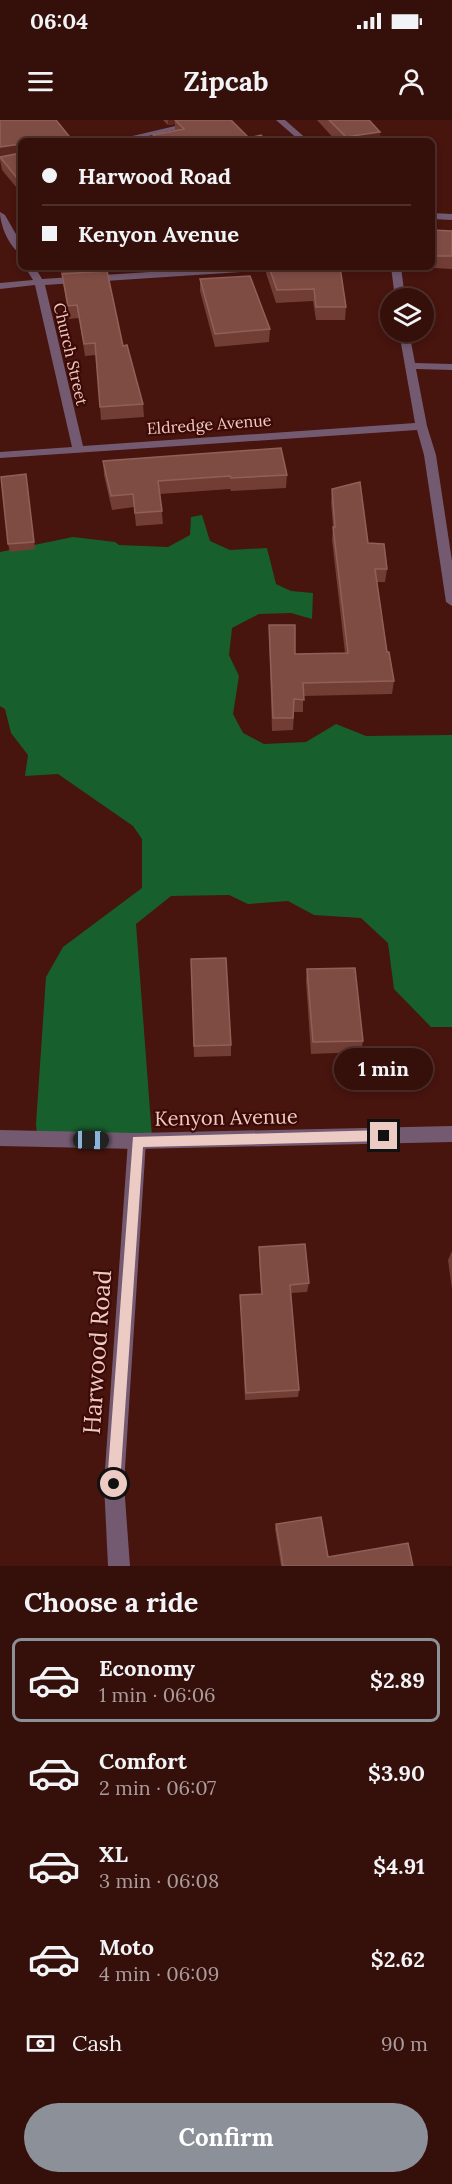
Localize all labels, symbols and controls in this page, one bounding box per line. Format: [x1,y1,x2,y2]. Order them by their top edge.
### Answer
text: 06:04 [30,7,88,35]
text: Zipcab [184,64,268,98]
icon: menu [24,65,57,98]
icon: person [395,65,428,98]
text: Harwood Road [78,162,231,190]
text: Kenyon Avenue [78,220,239,248]
map controls [380,288,434,342]
button: layers [380,288,434,342]
street label: Church Street [49,301,93,408]
street label: Eldredge Avenue [146,410,272,438]
callout: 1 min [334,1049,434,1091]
text: 1 min [358,1056,409,1081]
street label: Kenyon Avenue [154,1103,298,1131]
route end [370,1122,397,1149]
car [73,1131,109,1149]
street label: Harwood Road [76,1269,118,1435]
route start [100,1470,127,1497]
text: Choose a ride [24,1585,198,1619]
icon: car [27,1653,81,1707]
text: Economy [99,1654,195,1682]
text: $2.89 [370,1666,425,1694]
text: 1 min · 06:06 [99,1682,216,1707]
icon: car [27,1746,81,1800]
text: Comfort [99,1747,187,1775]
text: $3.90 [368,1759,425,1787]
text: 2 min · 06:07 [99,1775,216,1800]
icon: car [27,1839,81,1893]
text: XL [99,1840,128,1868]
text: $4.91 [373,1852,425,1880]
text: 3 min · 06:08 [99,1868,219,1893]
icon: car [27,1932,81,1986]
text: Moto [99,1933,154,1961]
text: $2.62 [371,1945,425,1973]
text: 4 min · 06:09 [99,1961,219,1986]
icon: cash [24,2027,57,2060]
text: Cash [72,2029,122,2057]
text: 90 m [381,2031,428,2056]
button: Confirm [24,2103,428,2172]

